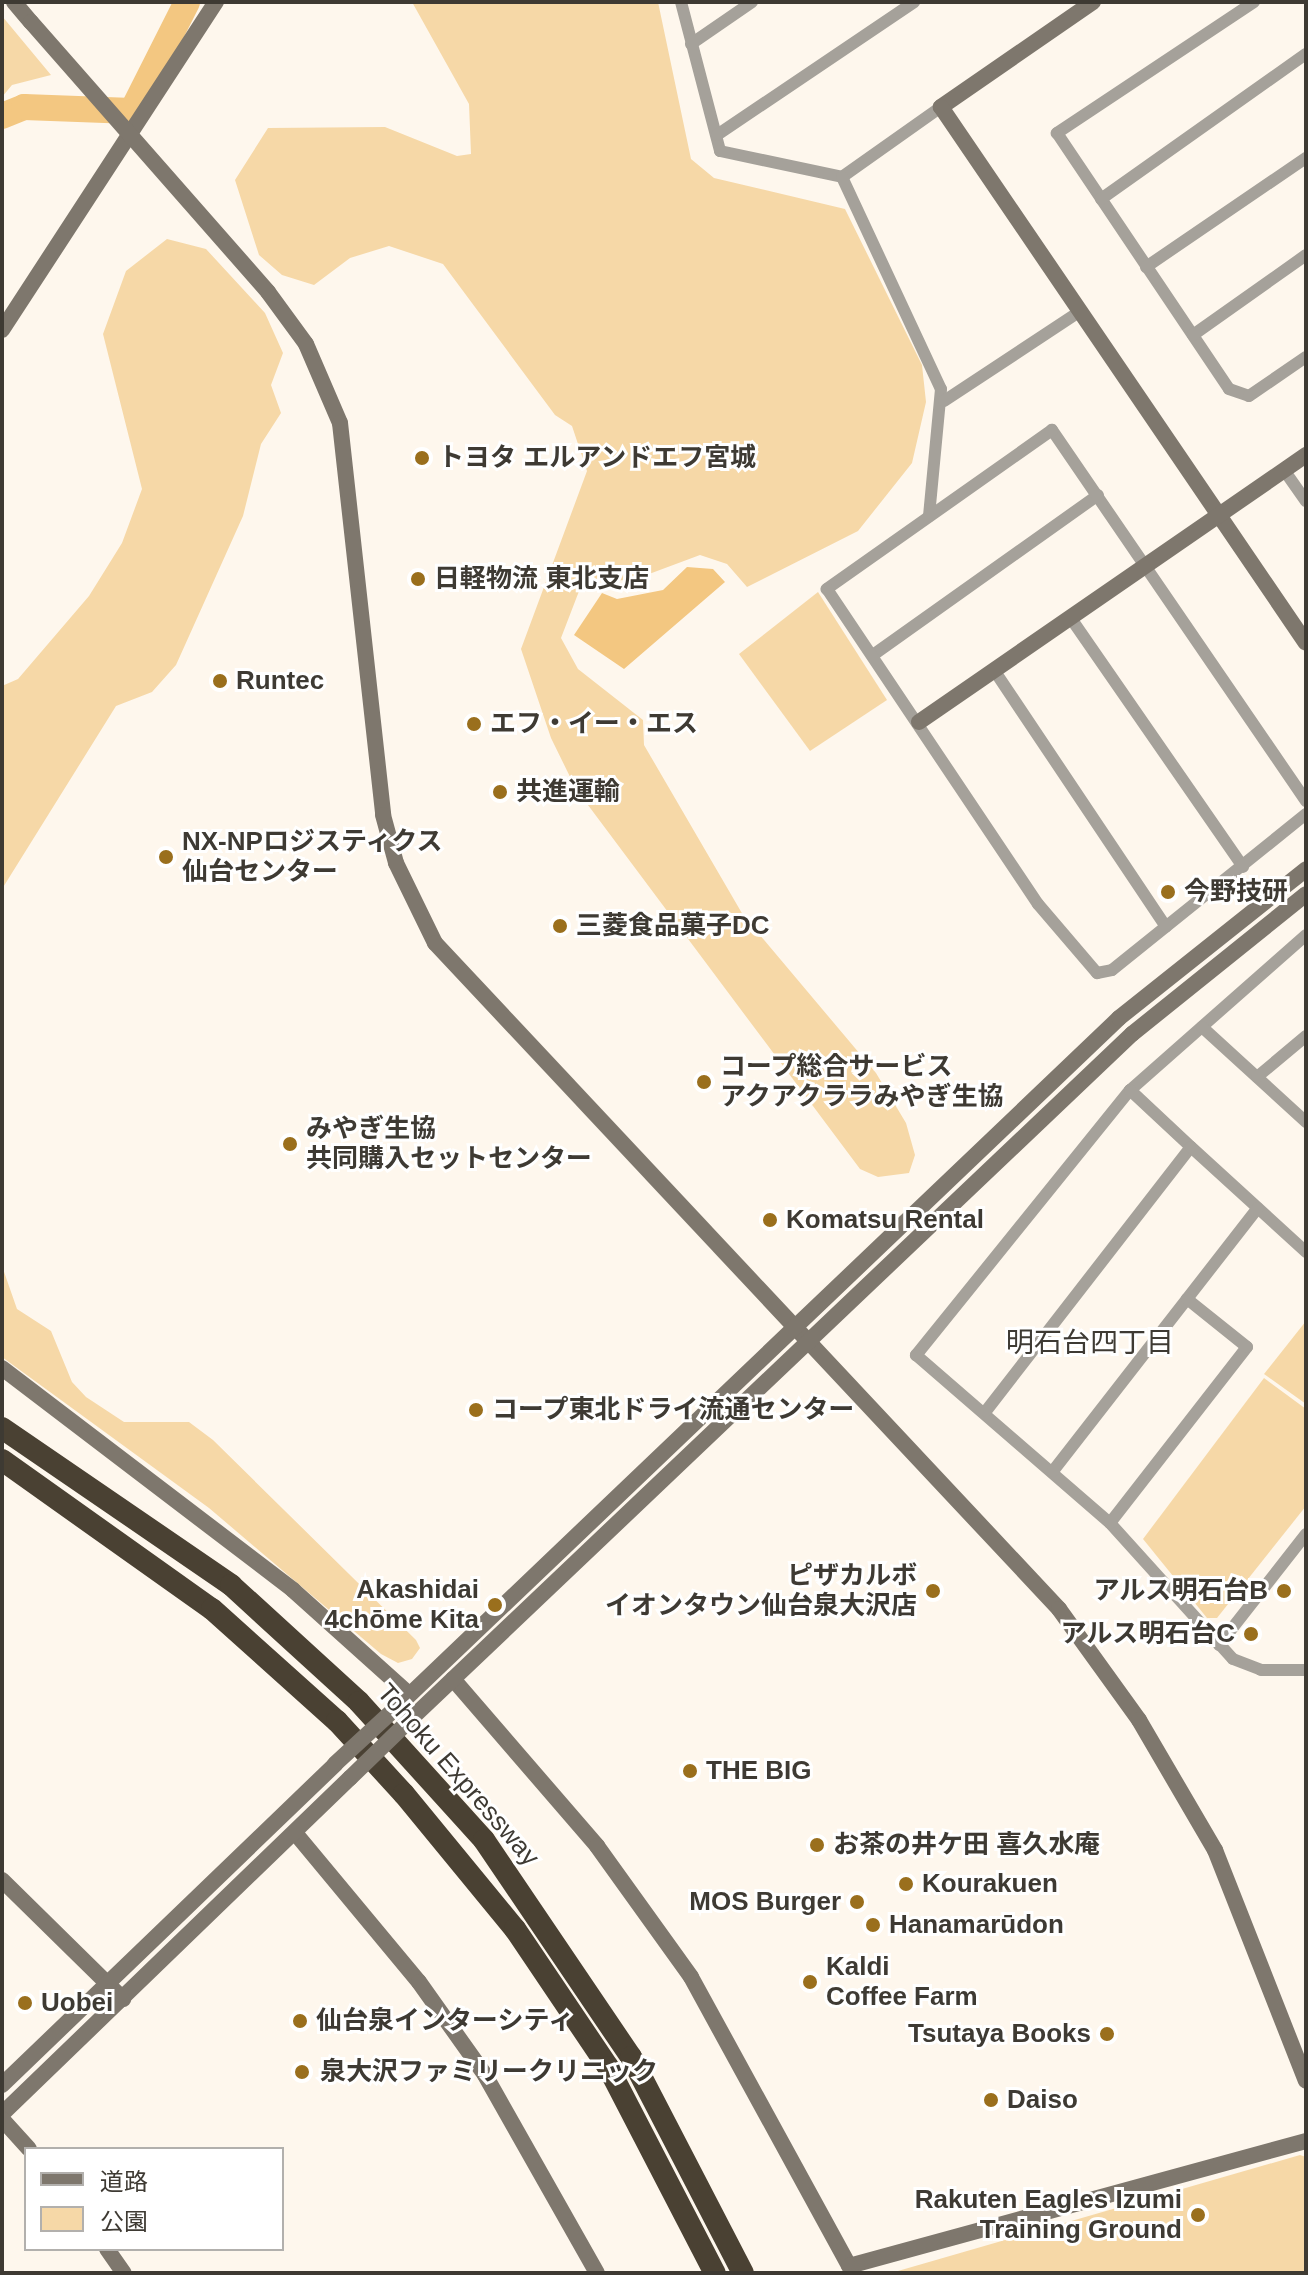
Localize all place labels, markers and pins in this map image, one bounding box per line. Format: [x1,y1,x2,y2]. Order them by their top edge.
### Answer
place label: トヨタ エルアンドエフ宮城 [438,442,757,474]
marker: トヨタ エルアンドエフ宮城 [413,449,431,467]
place label: 日軽物流 東北支店 [434,563,649,595]
marker: 日軽物流 東北支店 [409,570,427,588]
place label: Runtec [236,665,324,697]
marker: Runtec [211,672,229,690]
place label: エフ・イー・エス [490,708,698,740]
marker: エフ・イー・エス [465,715,483,733]
place label: 共進運輸 [516,776,620,808]
marker: 共進運輸 [491,783,509,801]
place label: NX-NPロジスティクス 仙台センター [182,826,445,888]
marker: NX-NPロジスティクス 仙台センター [157,848,175,866]
place label: 今野技研 [1184,876,1288,908]
marker: 今野技研 [1159,883,1177,901]
place label: 三菱食品菓子DC [576,910,770,942]
marker: 三菱食品菓子DC [551,917,569,935]
place label: コープ総合サービス アクアクララみやぎ生協 [720,1051,1006,1112]
marker: コープ総合サービス アクアクララみやぎ生協 [695,1073,713,1091]
place label: みやぎ生協 共同購入セットセンター [306,1113,592,1174]
marker: みやぎ生協 共同購入セットセンター [281,1135,299,1153]
place label: Komatsu Rental [786,1204,984,1236]
marker: Komatsu Rental [761,1211,779,1229]
place label: コープ東北ドライ流通センター [492,1394,856,1426]
marker: コープ東北ドライ流通センター [467,1401,485,1419]
place label: ピザカルボ イオンタウン仙台泉大沢店 [605,1560,917,1622]
place label: Akashidai 4chōme Kita [324,1574,479,1636]
place label: アルス明石台B [1093,1575,1268,1607]
marker: ピザカルボ イオンタウン仙台泉大沢店 [924,1582,942,1600]
marker: アルス明石台B [1275,1582,1293,1600]
marker: Akashidai 4chōme Kita [486,1596,504,1614]
place label: アルス明石台C [1060,1618,1235,1650]
marker: アルス明石台C [1242,1625,1260,1643]
place label: THE BIG [706,1755,811,1787]
marker: THE BIG [681,1762,699,1780]
place label: お茶の井ケ田 喜久水庵 [833,1829,1100,1861]
marker: お茶の井ケ田 喜久水庵 [808,1836,826,1854]
place label: Kourakuen [922,1868,1058,1900]
marker: Kourakuen [897,1875,915,1893]
place label: MOS Burger [689,1886,841,1918]
marker: MOS Burger [848,1893,866,1911]
place label: Hanamarūdon [889,1909,1064,1941]
marker: Hanamarūdon [864,1916,882,1934]
place label: Kaldi Coffee Farm [826,1951,978,2012]
marker: Kaldi Coffee Farm [801,1973,819,1991]
place label: Uobei [41,1987,113,2019]
marker: Uobei [16,1994,34,2012]
place label: 仙台泉インターシティ [316,2005,576,2037]
marker: 仙台泉インターシティ [291,2012,309,2030]
place label: Tsutaya Books [908,2018,1091,2050]
marker: Tsutaya Books [1098,2025,1116,2043]
place label: 泉大沢ファミリークリニック [320,2056,658,2088]
marker: 泉大沢ファミリークリニック [291,2061,313,2083]
place label: Daiso [1007,2084,1078,2116]
marker: Daiso [982,2091,1000,2109]
place label: Rakuten Eagles Izumi Training Ground [915,2184,1182,2246]
marker: Rakuten Eagles Izumi Training Ground [1189,2206,1207,2224]

